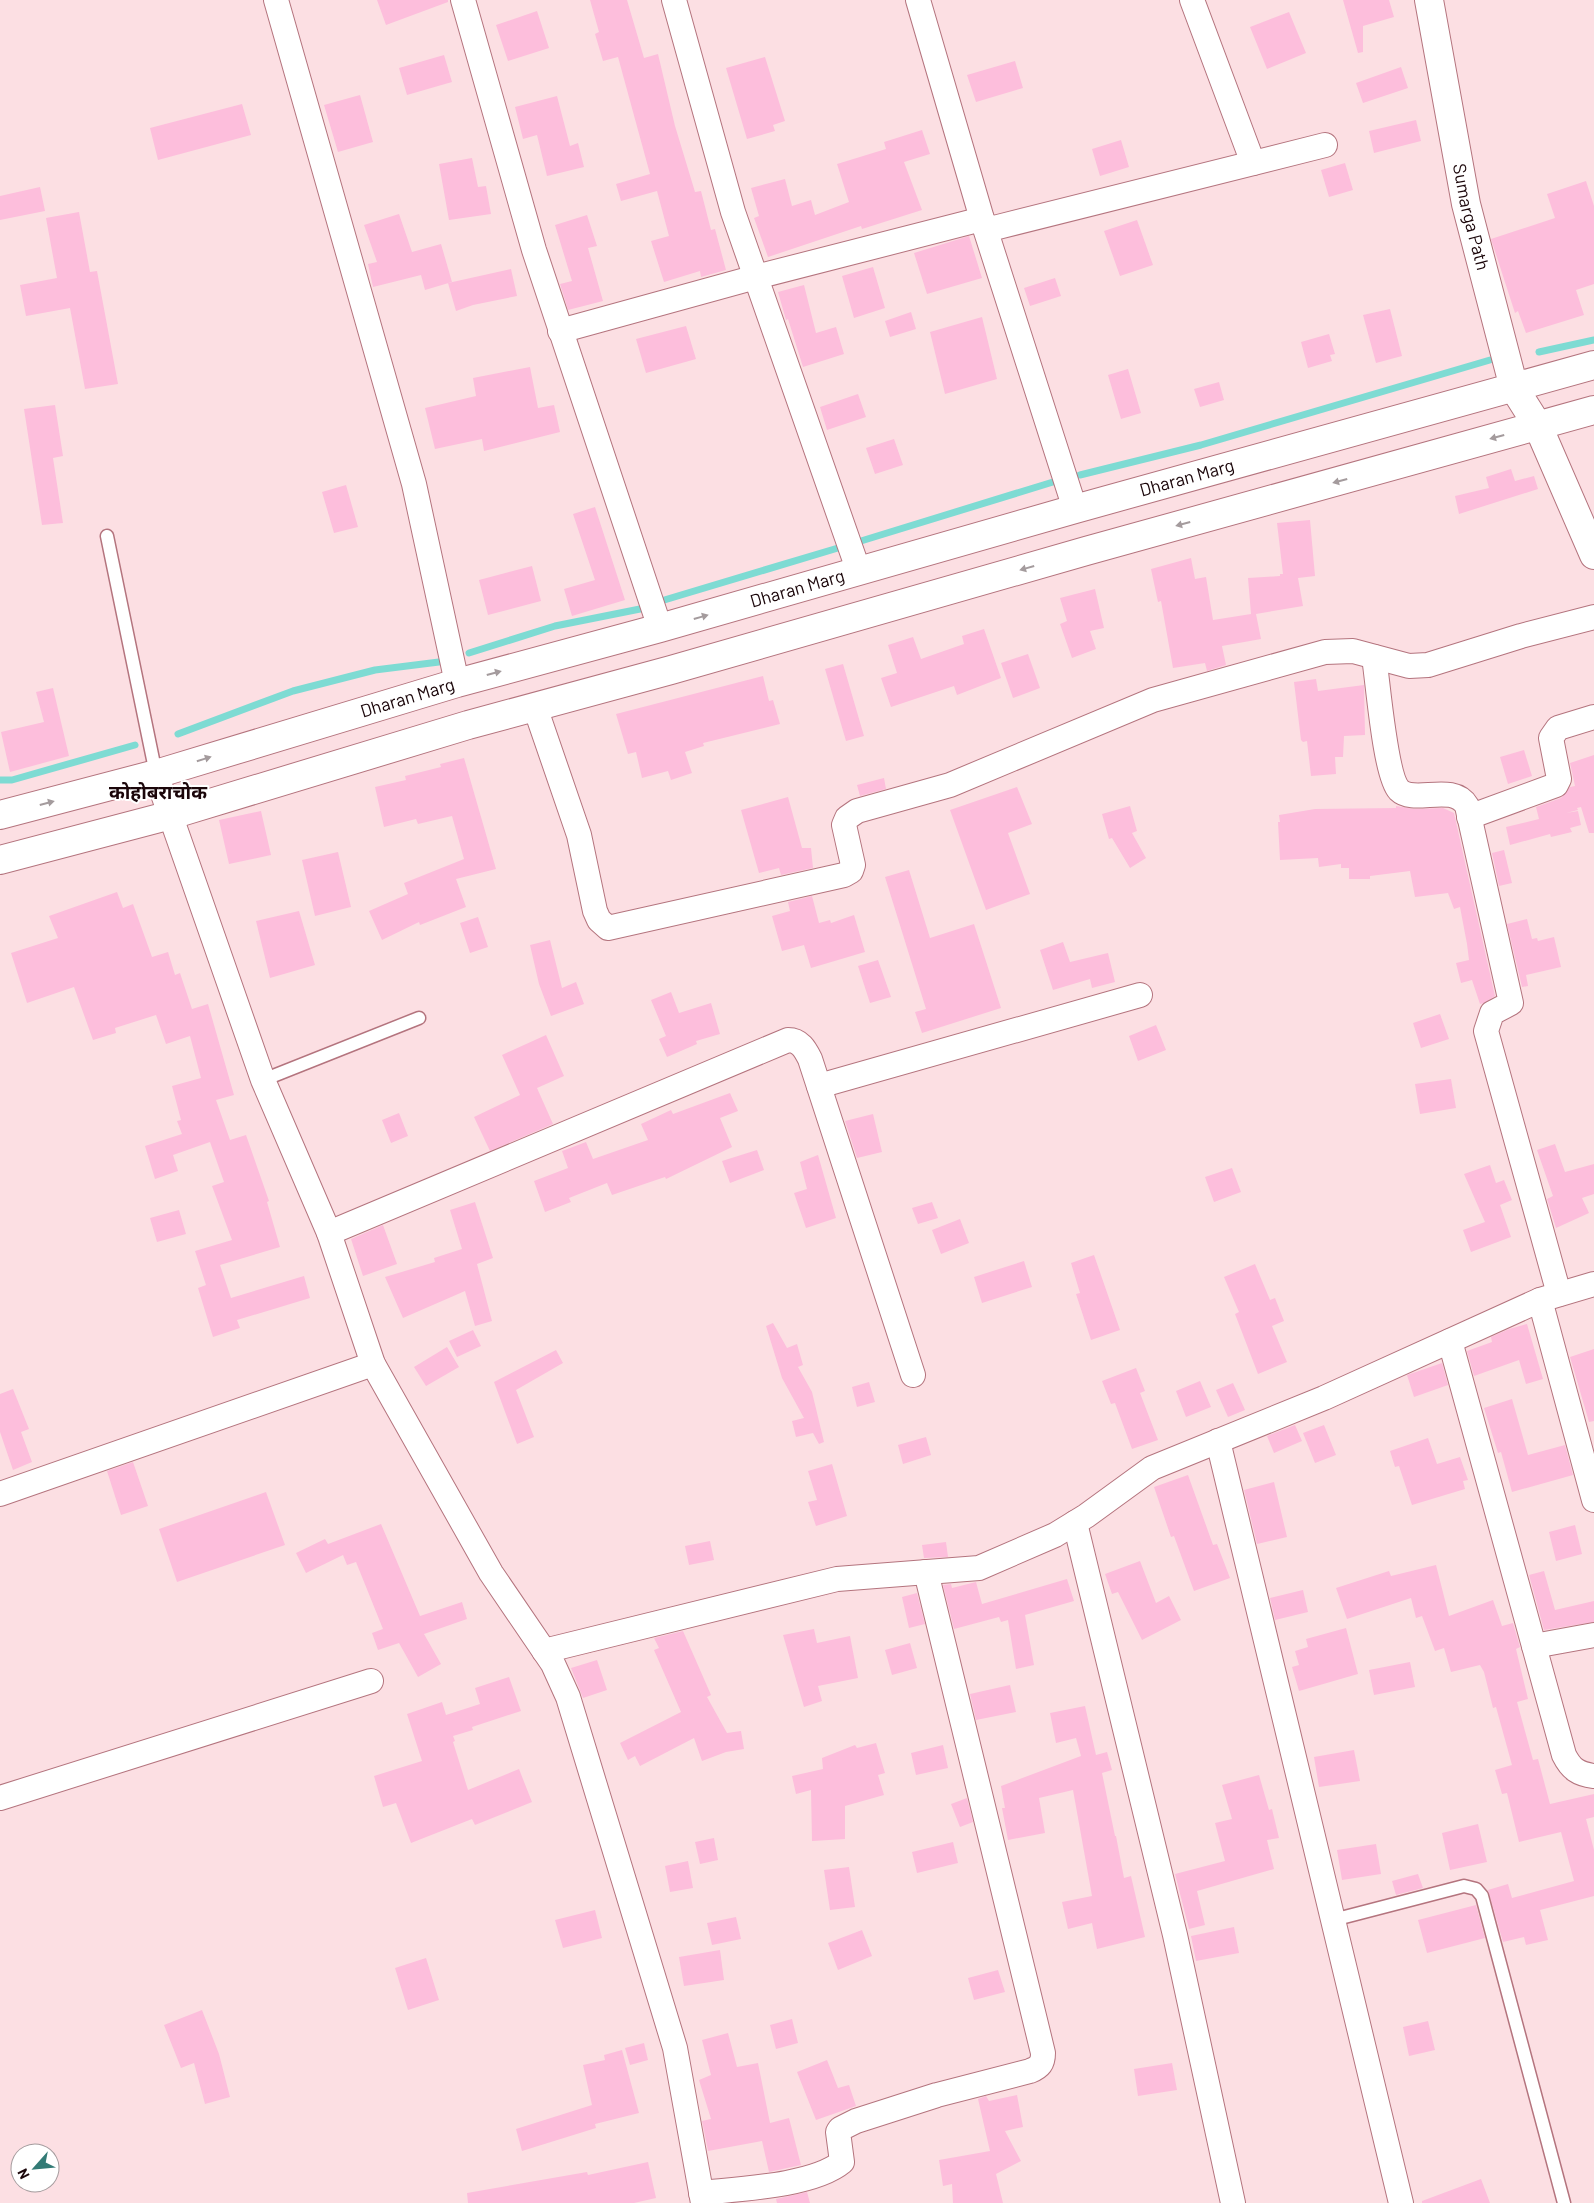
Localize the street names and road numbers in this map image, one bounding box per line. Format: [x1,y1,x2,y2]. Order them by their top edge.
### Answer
street label: Sumarga Path [1449,162,1495,273]
street label: Dharan Marg [1137,453,1236,501]
street label: Dharan Marg [747,564,847,612]
street label: Dharan Marg [357,672,457,722]

